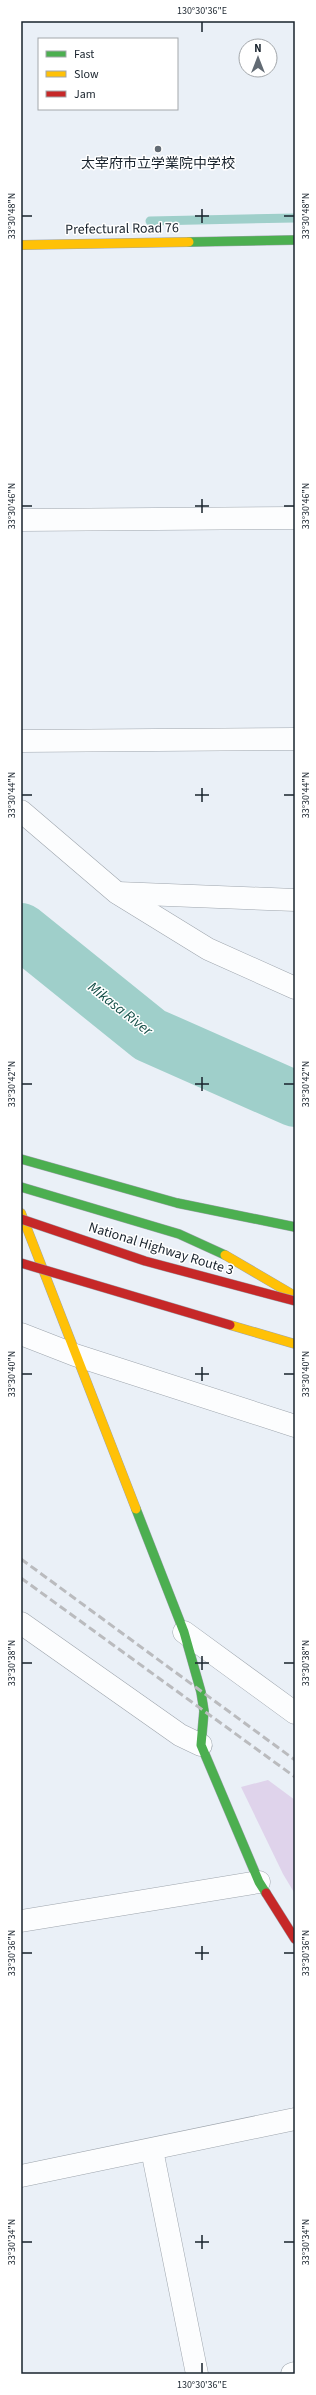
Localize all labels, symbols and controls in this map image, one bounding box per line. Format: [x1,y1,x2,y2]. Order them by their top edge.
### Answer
text: 130°30'36"E [177,4,227,18]
legend [38,38,178,110]
north arrow [238,38,278,78]
text: N [254,41,262,56]
text: Fast [74,46,94,63]
text: Slow [74,66,99,83]
text: Jam [74,86,96,103]
marker: 太宰府市立学業院中学校 [153,144,163,154]
place label: 太宰府市立学業院中学校 [81,154,235,174]
text: 33°30'48"N [5,193,19,239]
text: 33°30'48"N [299,193,313,239]
street label: Prefectural Road 76 [65,218,179,240]
text: 33°30'46"N [5,483,19,529]
text: 33°30'46"N [299,483,313,529]
text: 33°30'44"N [5,772,19,818]
text: 33°30'44"N [299,772,313,818]
water label: Mikasa River [83,977,157,1042]
text: 33°30'42"N [5,1061,19,1107]
text: 33°30'42"N [299,1061,313,1107]
street label: National Highway Route 3 [86,1217,236,1281]
text: 33°30'40"N [5,1351,19,1397]
text: 33°30'40"N [299,1351,313,1397]
text: 33°30'38"N [5,1640,19,1686]
text: 33°30'38"N [299,1640,313,1686]
text: 33°30'36"N [5,1930,19,1976]
text: 33°30'36"N [299,1930,313,1976]
text: 33°30'34"N [5,2219,19,2265]
text: 33°30'34"N [299,2219,313,2265]
text: 130°30'36"E [177,2378,227,2392]

